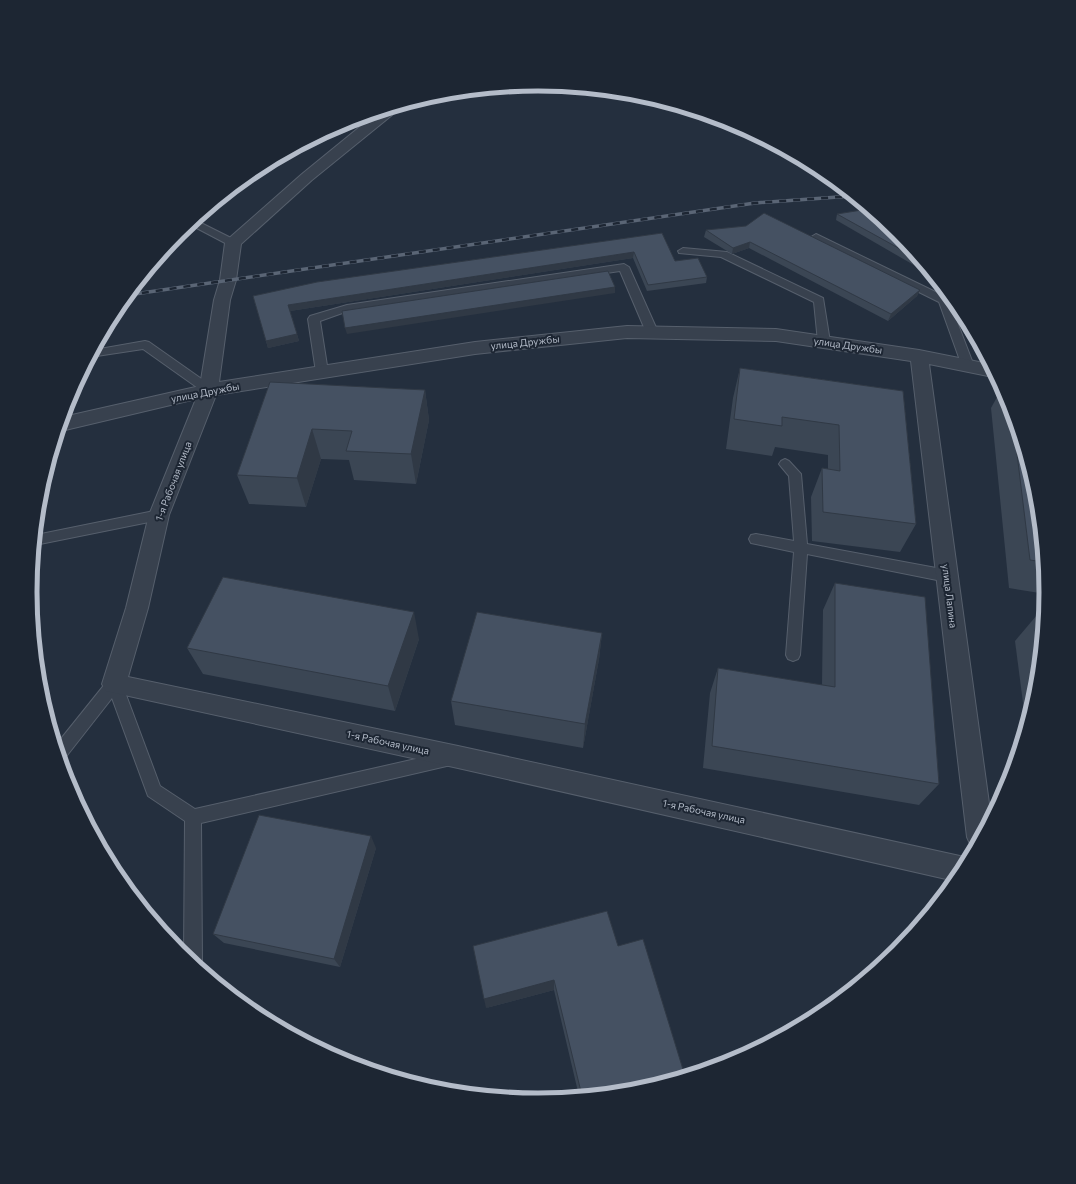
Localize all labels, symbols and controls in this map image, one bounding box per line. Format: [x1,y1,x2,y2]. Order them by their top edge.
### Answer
street label: улица Дружбы [490,332,560,352]
street label: улица Дружбы [813,334,883,356]
street label: улица Дружбы [170,380,240,404]
street label: 1-я Рабочая улица [152,440,194,522]
street label: улица Лапина [940,563,960,629]
street label: 1-я Рабочая улица [346,727,430,757]
street label: 1-я Рабочая улица [662,796,746,826]

